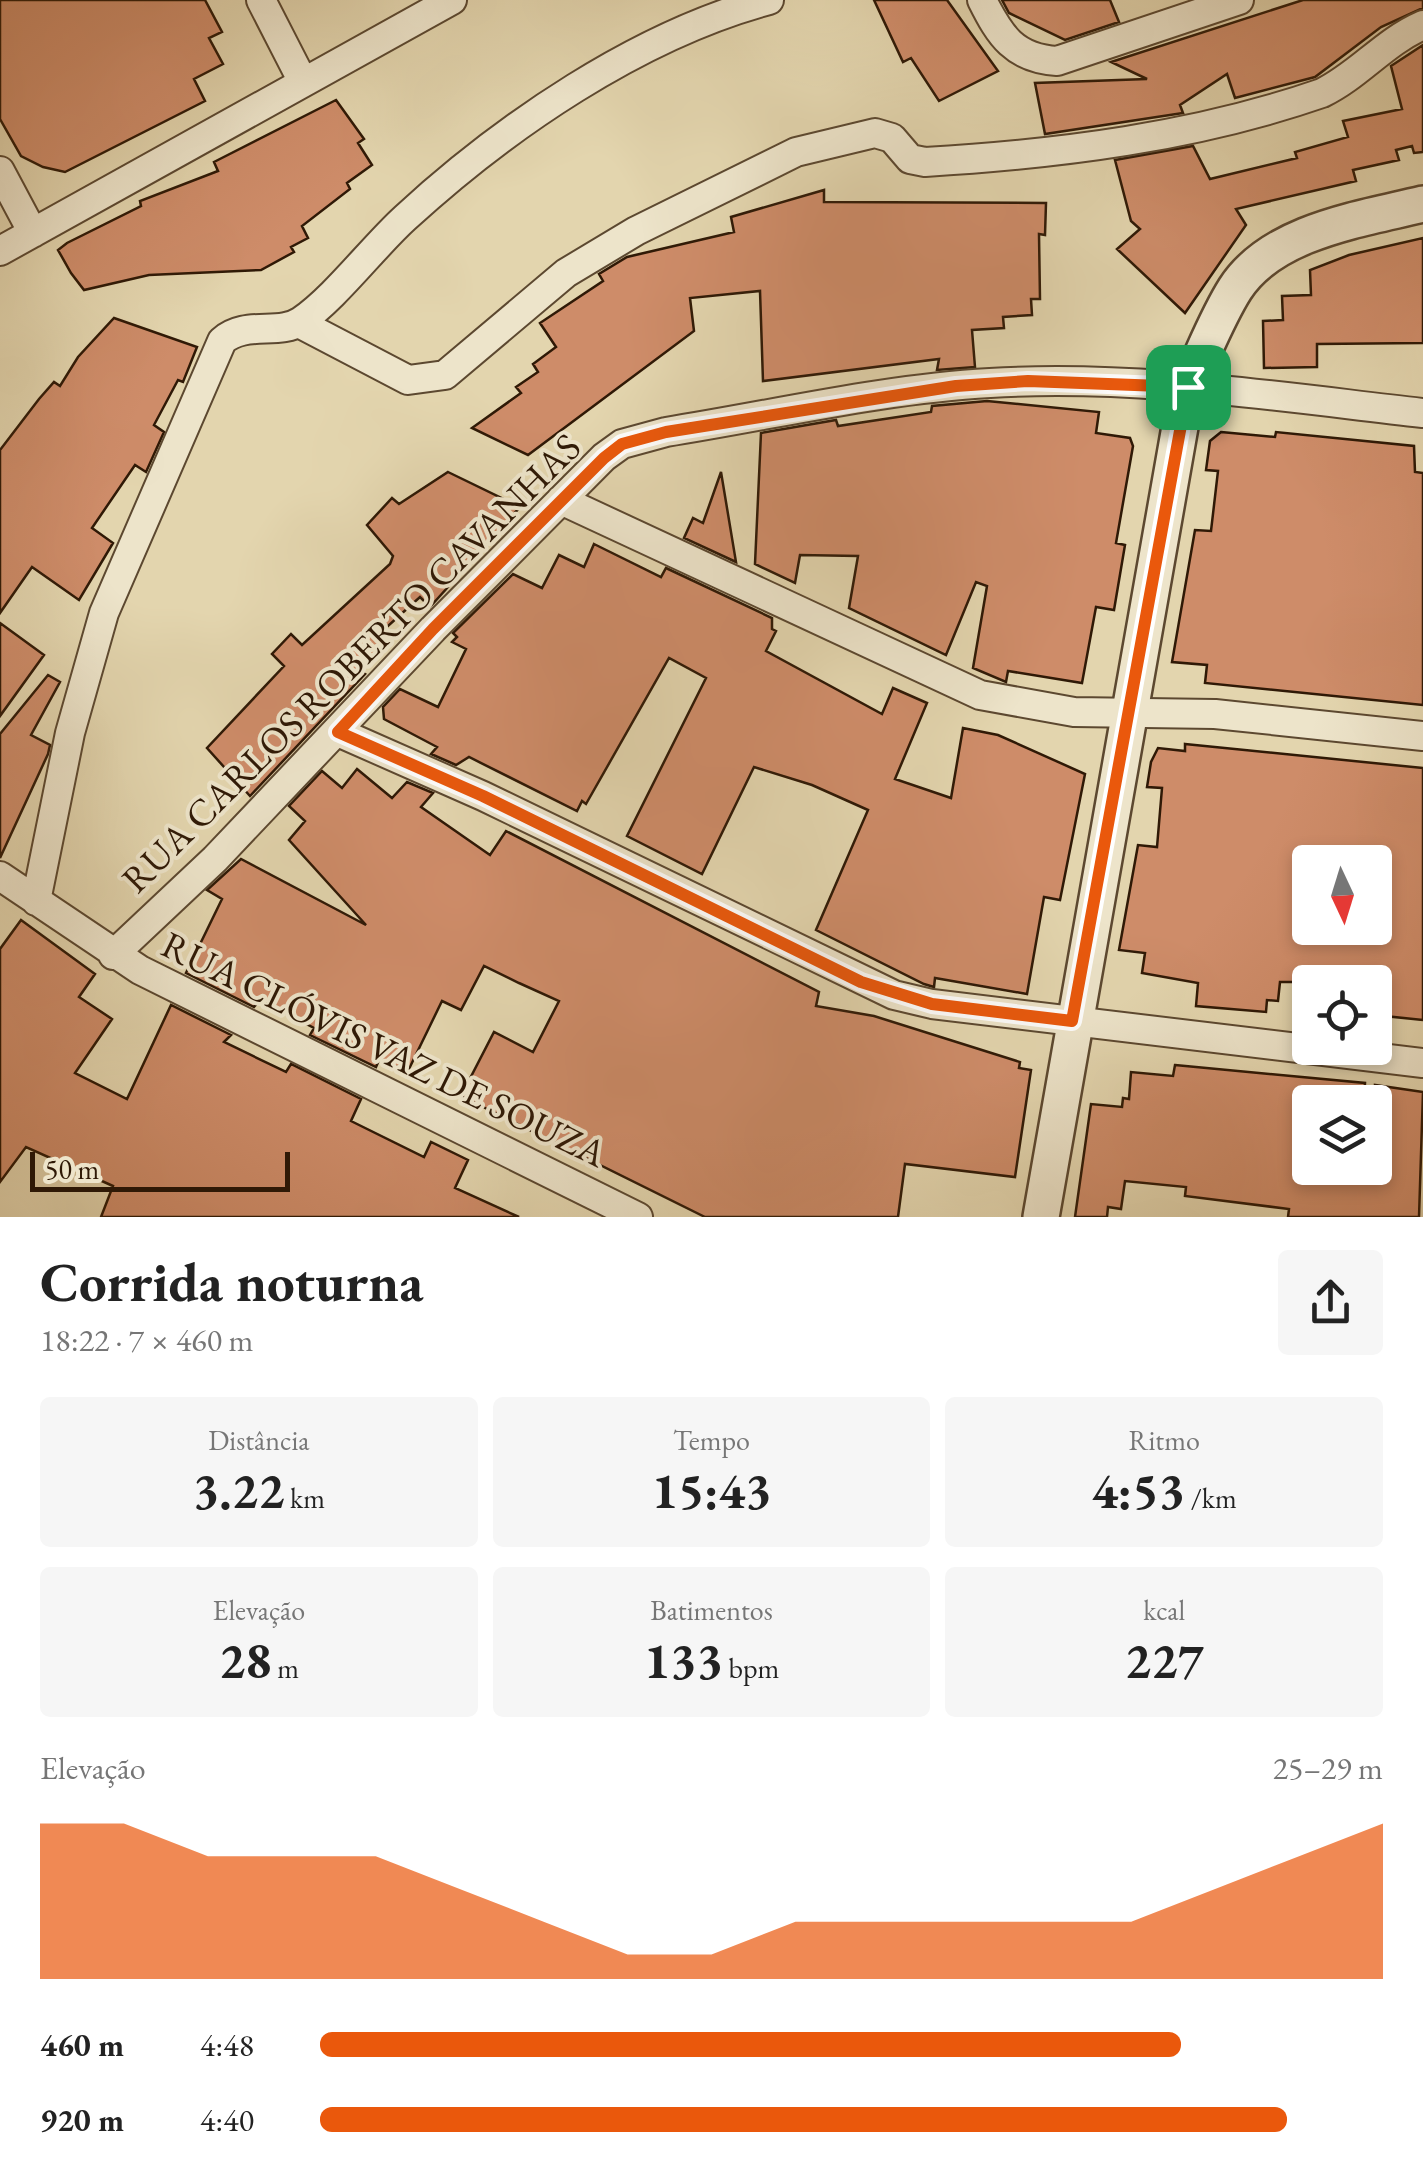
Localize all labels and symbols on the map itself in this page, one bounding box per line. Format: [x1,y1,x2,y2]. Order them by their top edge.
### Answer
pin [1146,345,1231,430]
street label: RUA CARLOS ROBERTO CAVANHAS [111,423,591,903]
north arrow [1292,845,1392,945]
street label: RUA CLÓVIS VAZ DE SOUZA [154,919,615,1178]
scale bar [30,1147,290,1192]

